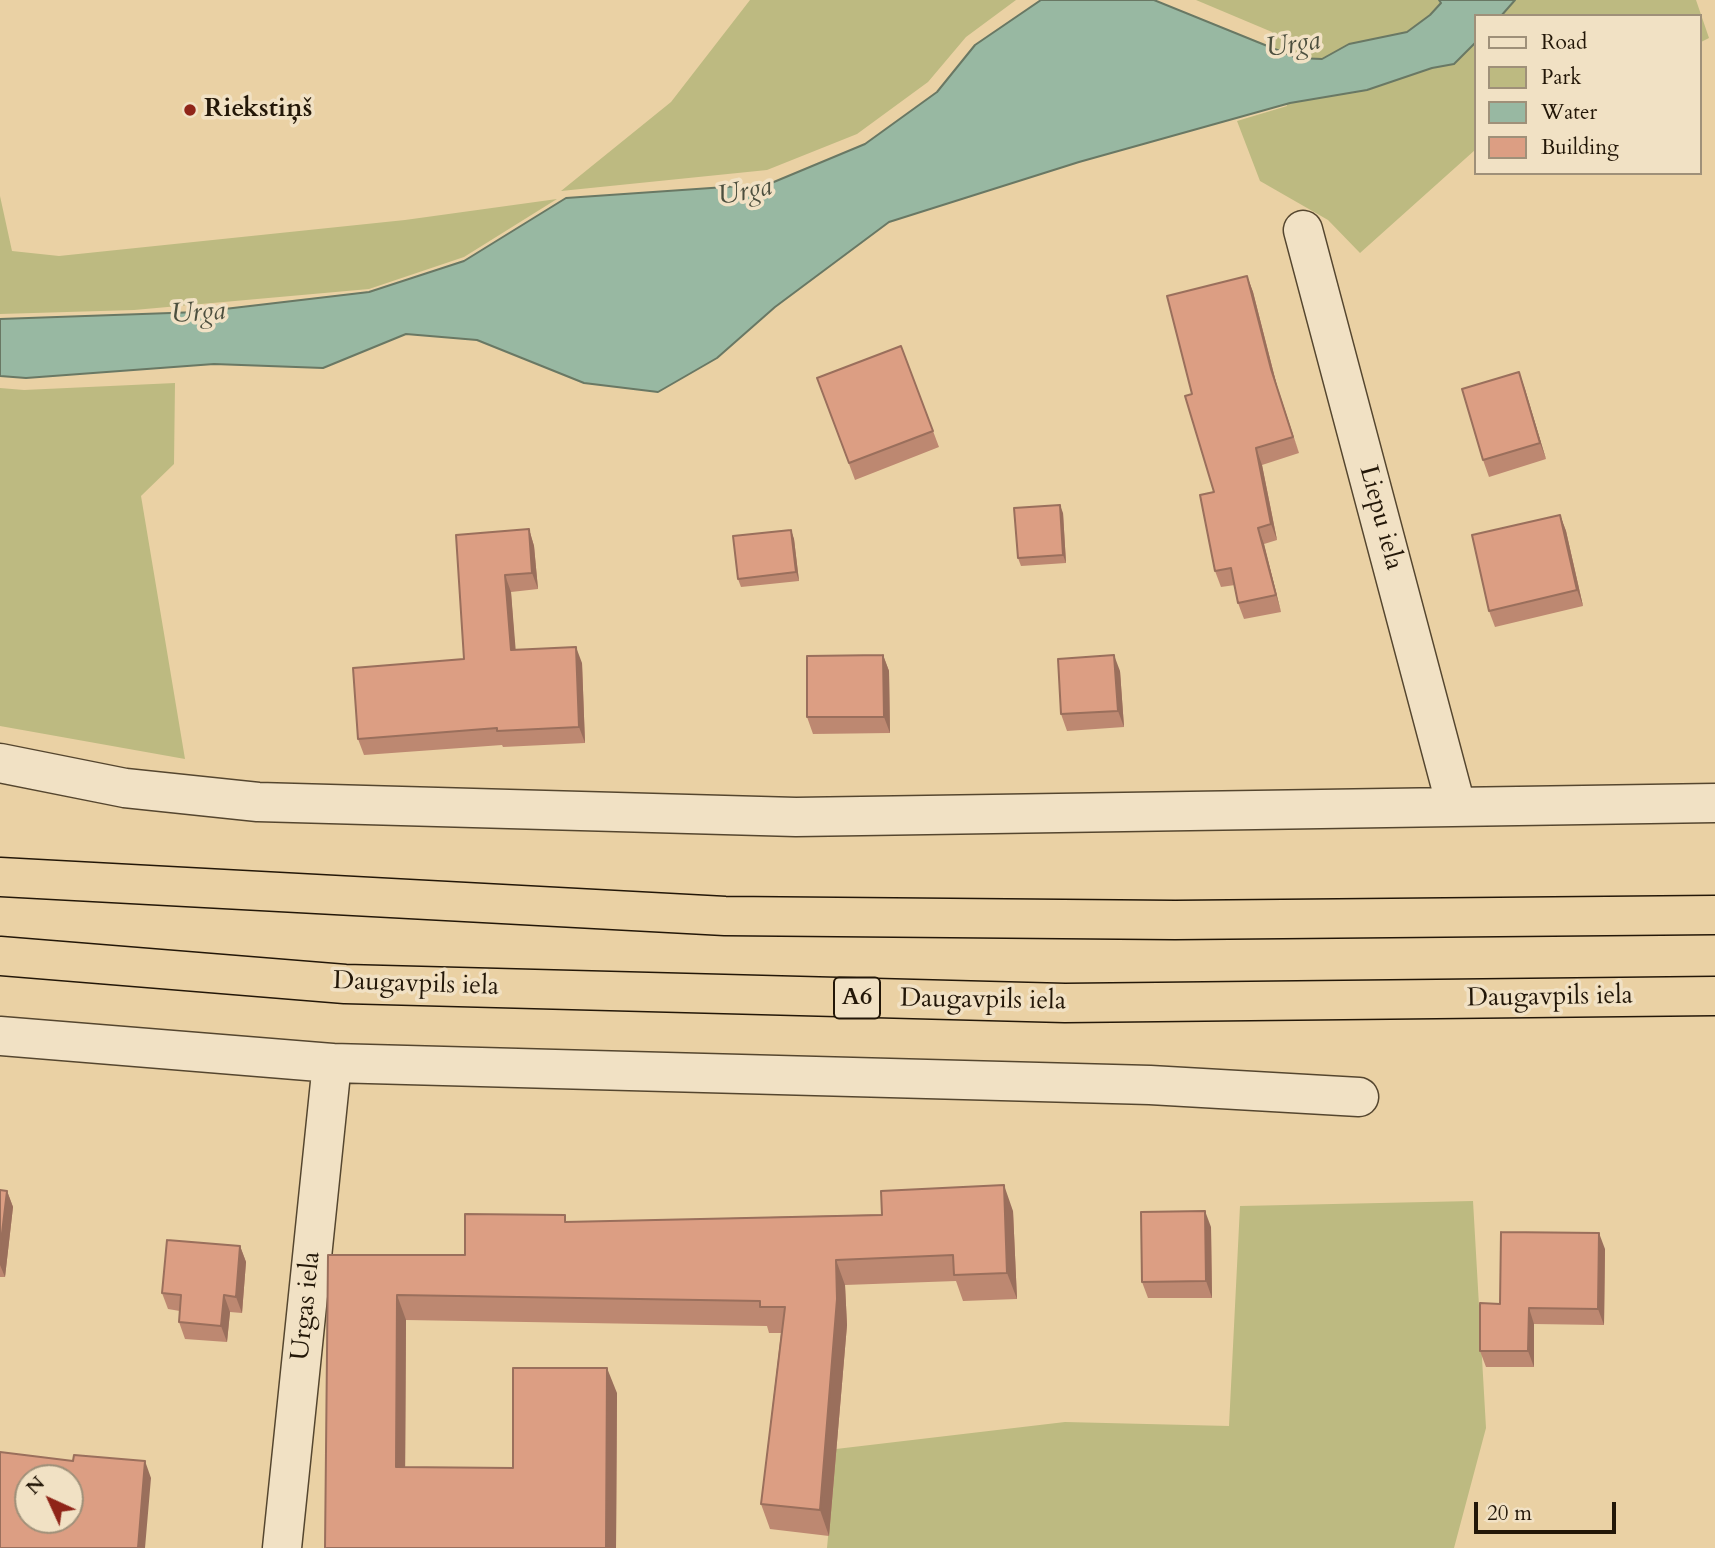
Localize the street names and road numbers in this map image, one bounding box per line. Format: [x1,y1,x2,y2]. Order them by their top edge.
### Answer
street label: Liepu iela [1351,462,1409,574]
street label: Daugavpils iela [333,967,499,1003]
road number: A6 [834,978,880,1018]
street label: Daugavpils iela [1467,981,1633,1015]
street label: Daugavpils iela [900,984,1066,1018]
street label: Urgas iela [286,1250,328,1362]

